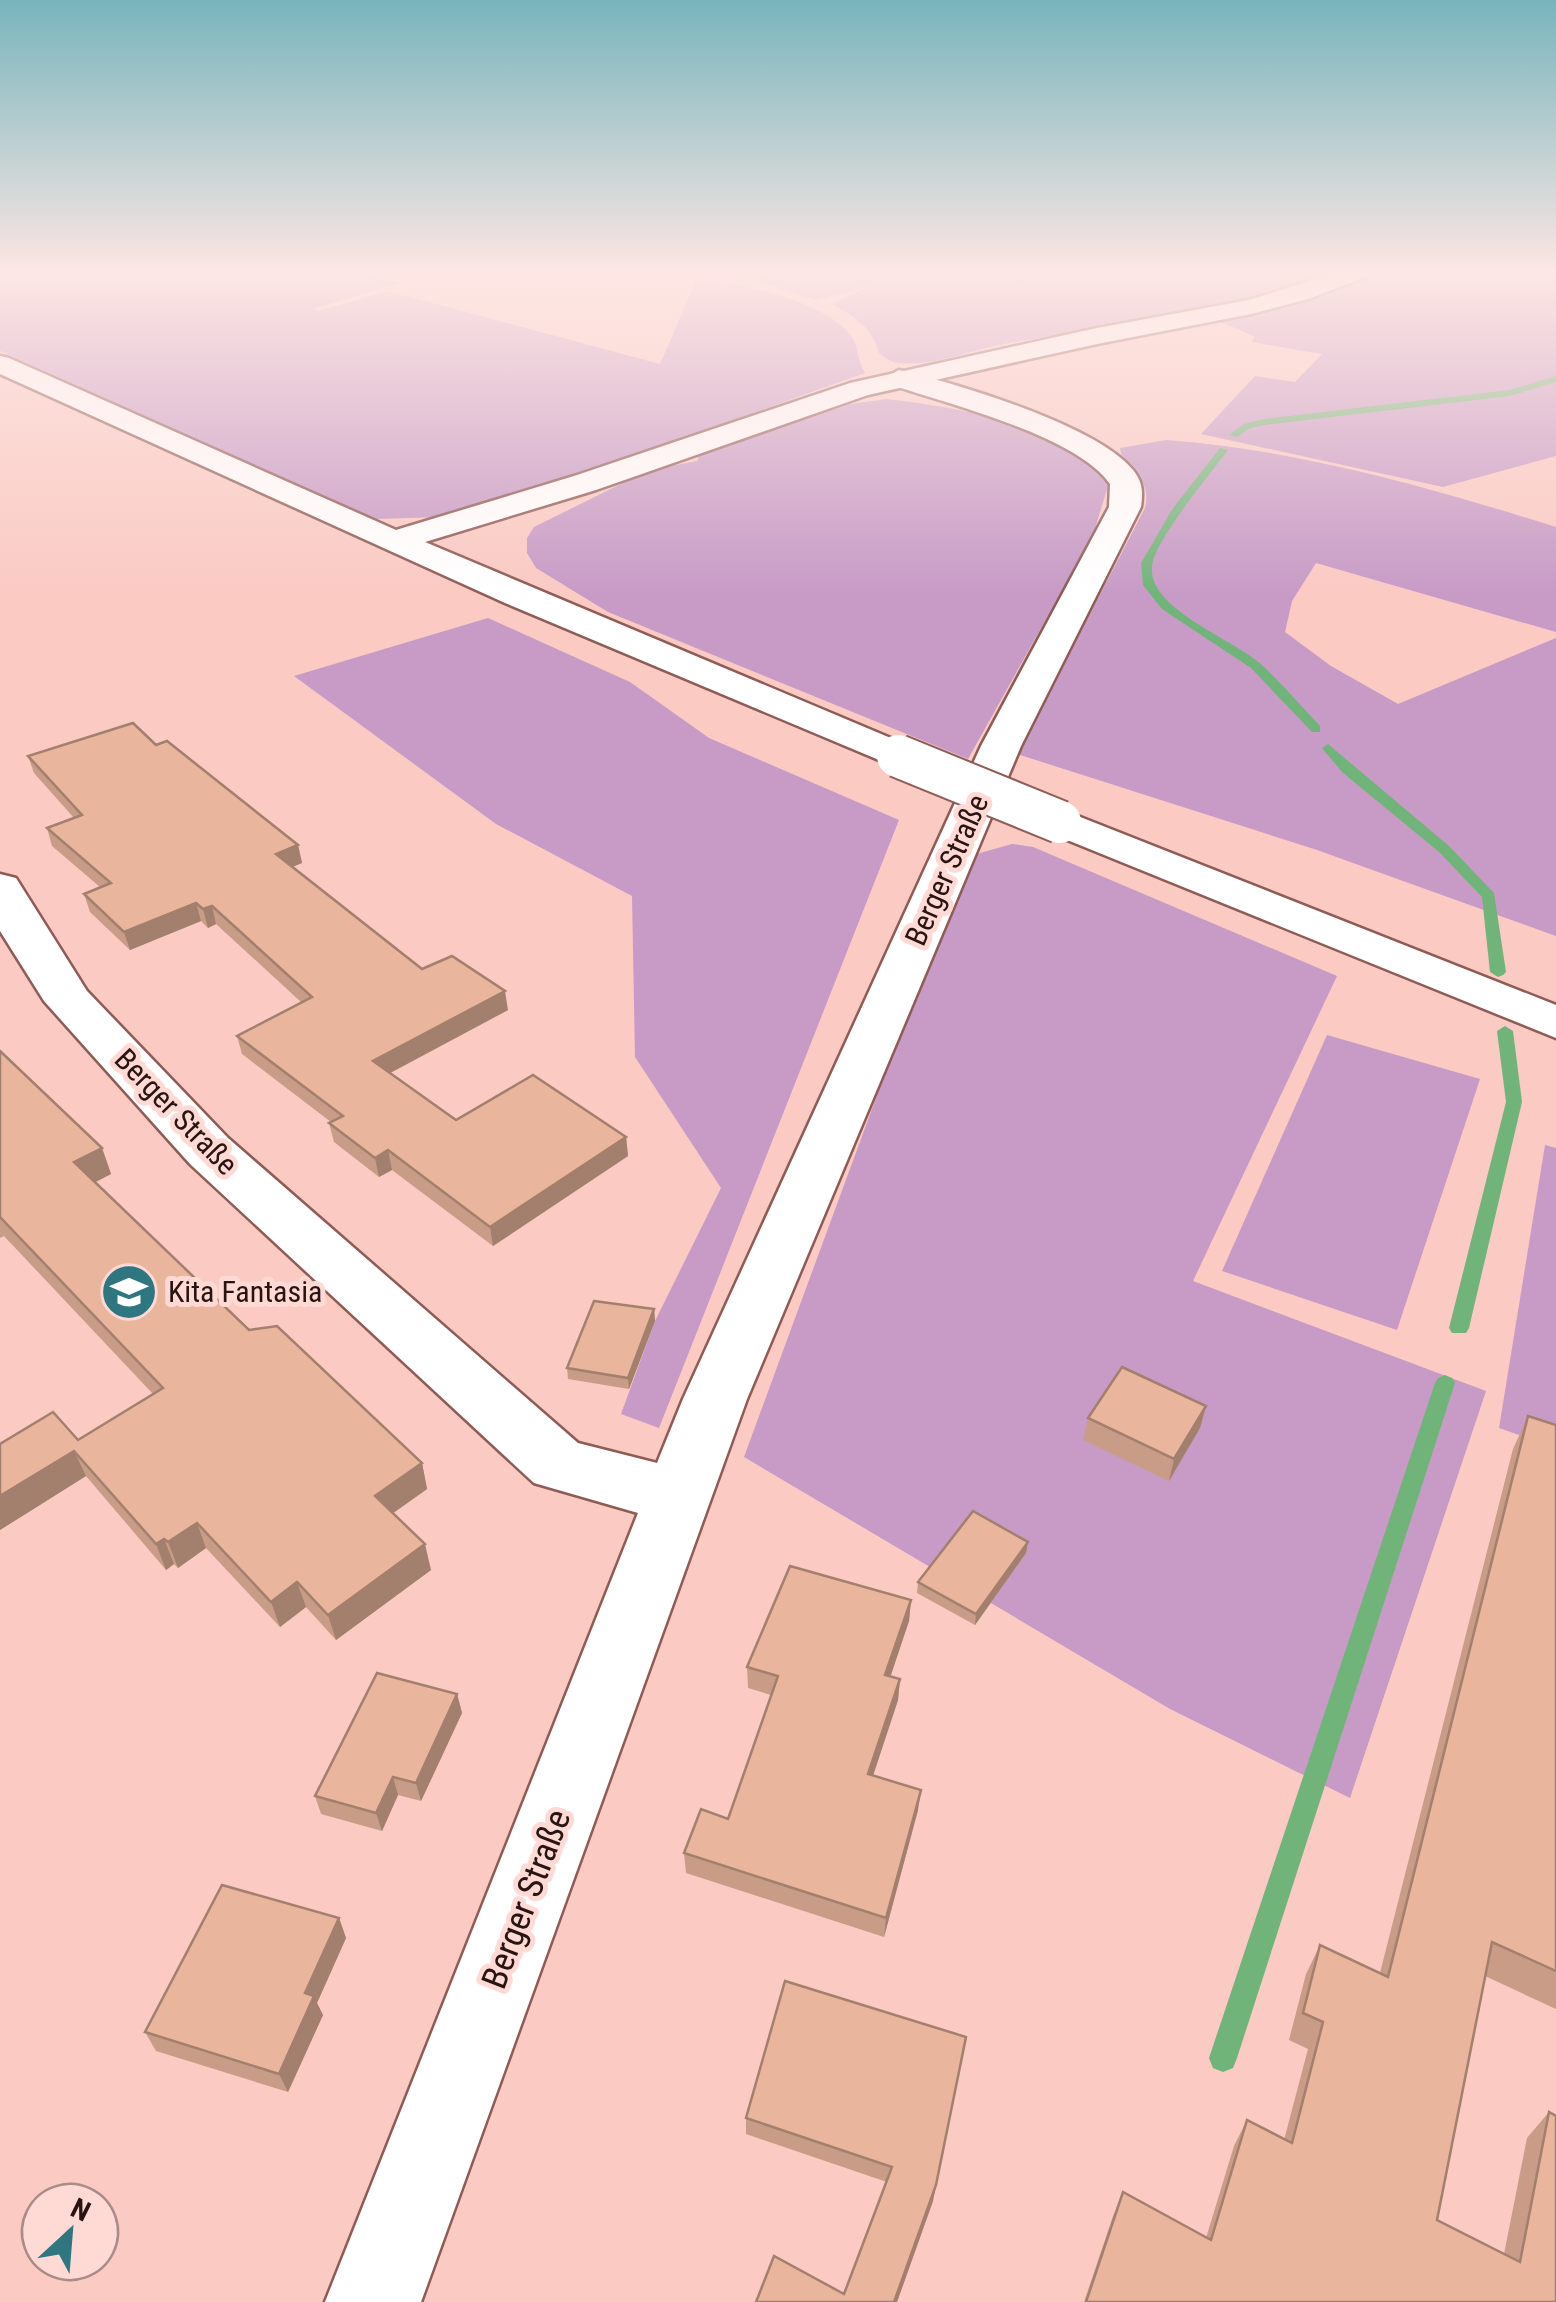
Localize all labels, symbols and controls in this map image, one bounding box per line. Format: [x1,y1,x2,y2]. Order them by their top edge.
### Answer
street label: Berger Straße [898,789,995,951]
street label: Berger Straße [108,1041,245,1182]
school or university icon: Kita Fantasia [99,1262,159,1322]
place label: Kita Fantasia [168,1274,322,1309]
street label: Berger Straße [474,1804,579,1994]
north arrow [20,2182,120,2282]
text: N [66,2191,96,2229]

